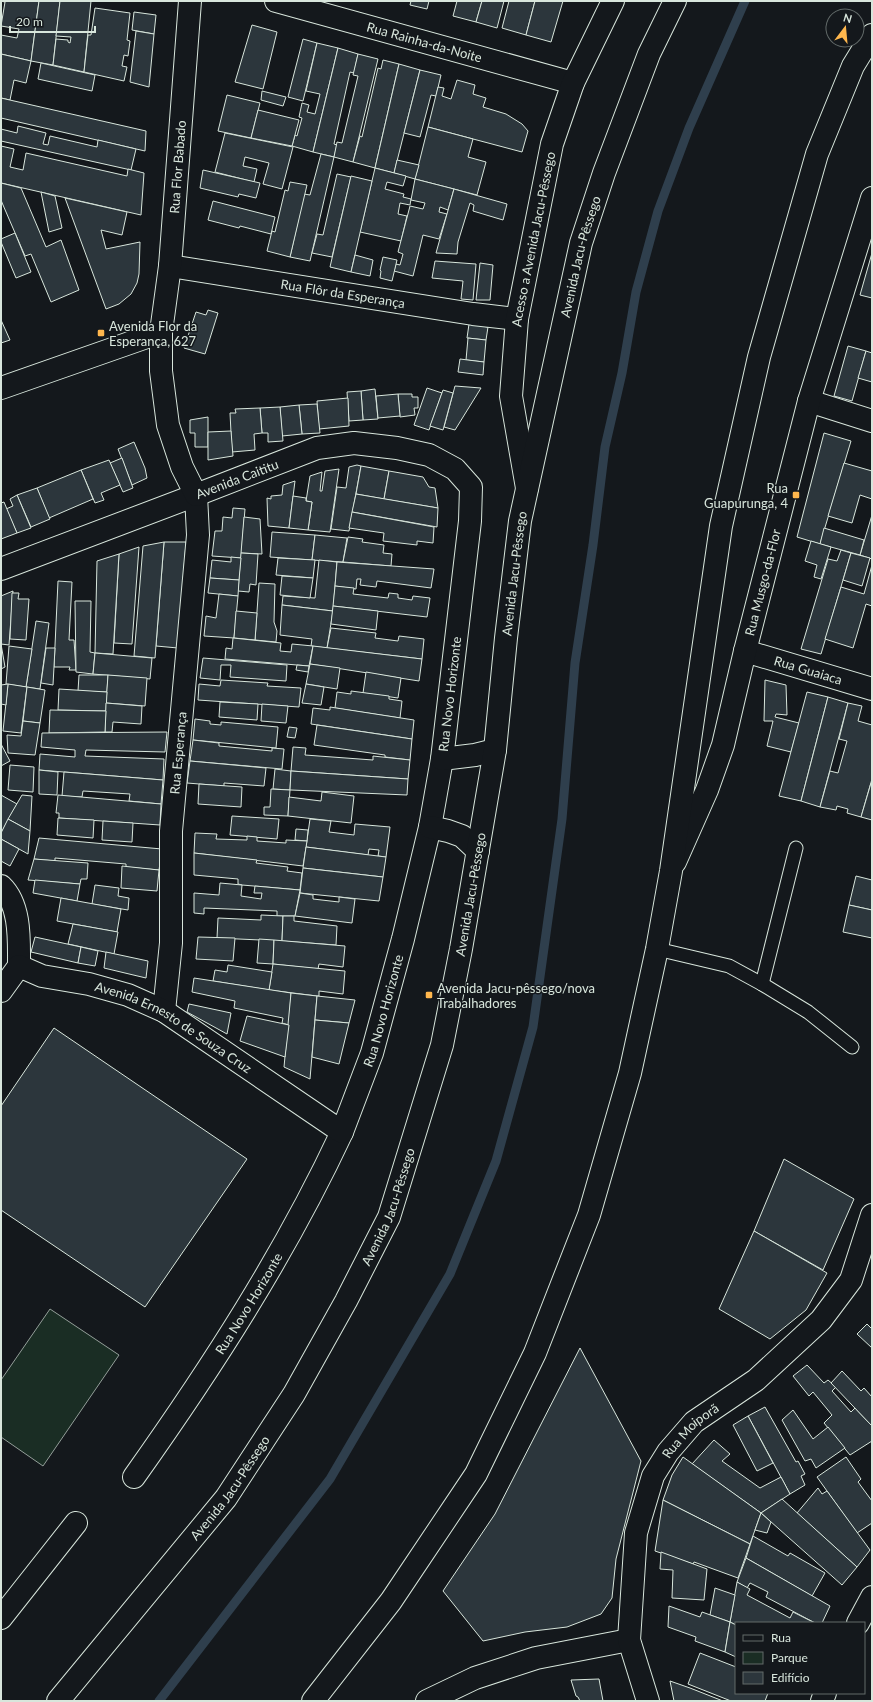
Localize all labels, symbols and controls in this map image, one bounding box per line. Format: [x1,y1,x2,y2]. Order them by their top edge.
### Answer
scale bar [10,8,95,34]
north arrow [825,8,865,48]
text: N [842,10,854,25]
text: 20 m [16,14,43,29]
street label: Rua Rainha-da-Noite [365,18,484,66]
street label: Rua Flor Babado [166,120,189,214]
street label: Acesso a Avenida Jacu-Pêssego [508,150,558,327]
street label: Avenida Jacu-Pêssego [557,194,604,319]
street label: Rua Flôr da Esperança [279,276,406,311]
place label: Avenida Flor da Esperança, 627 [109,318,197,349]
marker: Avenida Flor da Esperança, 627 [96,328,106,338]
street label: Avenida Caititu [193,456,281,502]
place label: Rua Guapurunga, 4 [704,480,788,511]
marker: Rua Guapurunga, 4 [791,490,801,500]
street label: Avenida Jacu-Pêssego [498,510,530,637]
street label: Rua Musgo-da-Flor [741,527,784,637]
street label: Rua Novo Horizonte [435,635,464,753]
street label: Rua Guaiaca [772,652,844,688]
street label: Rua Esperança [166,711,190,795]
street label: Avenida Jacu-Pêssego [452,831,489,958]
street label: Rua Novo Horizonte [359,953,406,1069]
street label: Avenida Ernesto de Souza Cruz [93,978,255,1076]
place label: Avenida Jacu-pêssego/nova Trabalhadores [437,980,595,1011]
marker: Avenida Jacu-pêssego/nova Trabalhadores [424,990,434,1000]
street label: Avenida Jacu-Pêssego [358,1146,418,1268]
street label: Rua Novo Horizonte [212,1250,286,1357]
street label: Rua Moiporã [658,1400,722,1461]
street label: Avenida Jacu-Pêssego [187,1432,273,1543]
legend [735,1622,865,1694]
text: Rua [771,1630,791,1645]
text: Parque [771,1650,808,1665]
text: Edifício [771,1670,810,1685]

